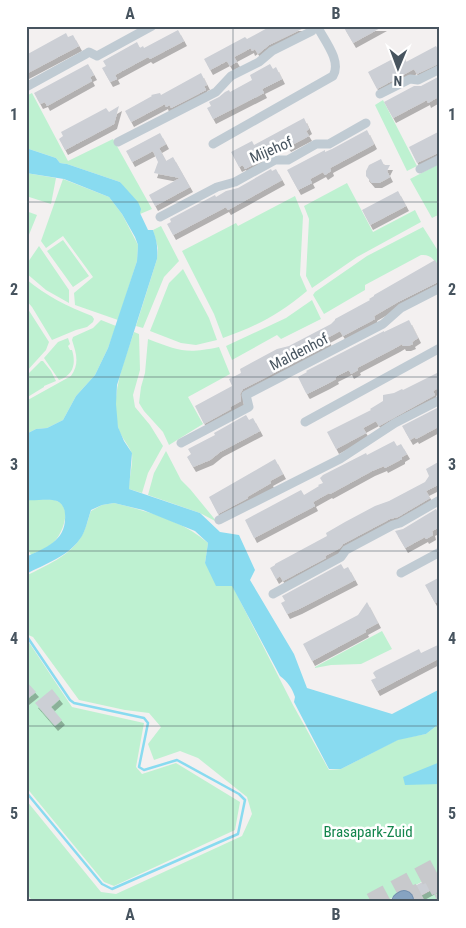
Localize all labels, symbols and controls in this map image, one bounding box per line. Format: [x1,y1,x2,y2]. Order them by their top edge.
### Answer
text: A [125,4,135,23]
text: B [332,4,341,23]
north arrow [374,42,424,92]
text: N [393,73,402,89]
text: 1 [10,105,18,124]
text: 1 [448,105,456,124]
street label: Mijehof [247,133,295,167]
text: 2 [10,280,18,299]
text: 2 [448,280,456,299]
street label: Maldenhof [267,330,331,374]
text: 3 [10,455,18,474]
text: 3 [448,455,456,474]
text: 4 [10,629,18,648]
text: 4 [448,629,456,648]
text: 5 [10,804,18,823]
text: 5 [448,804,456,823]
park label: Brasapark-Zuid [323,823,413,841]
text: A [125,905,135,924]
text: B [332,905,341,924]

